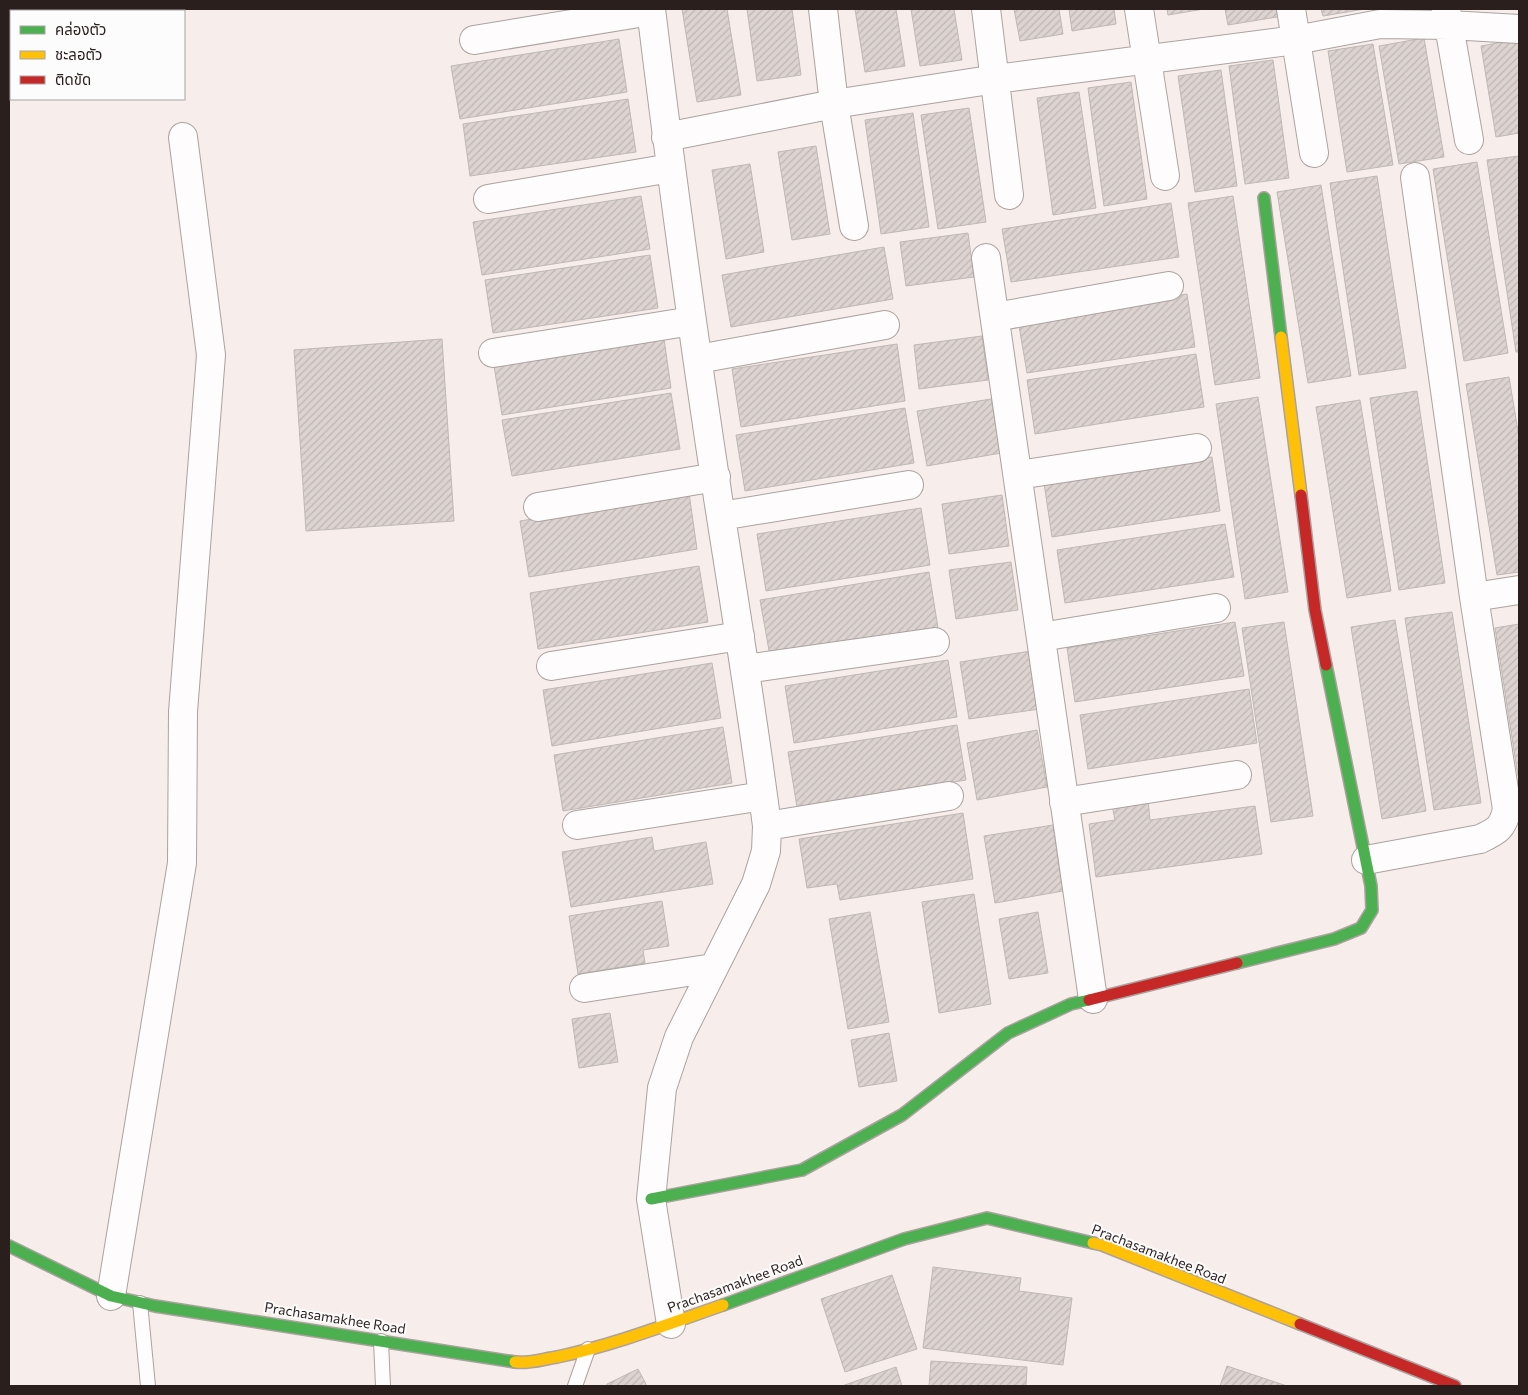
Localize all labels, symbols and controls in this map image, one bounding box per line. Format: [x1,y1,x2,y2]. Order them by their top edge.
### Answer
legend [10,10,185,100]
text: คล่องตัว [55,20,106,38]
text: ชะลอตัว [55,45,102,63]
text: ติดขัด [55,70,91,88]
street label: Prachasamakhee Road [1089,1220,1229,1287]
street label: Prachasamakhee Road [665,1251,805,1316]
street label: Prachasamakhee Road [263,1298,407,1337]

